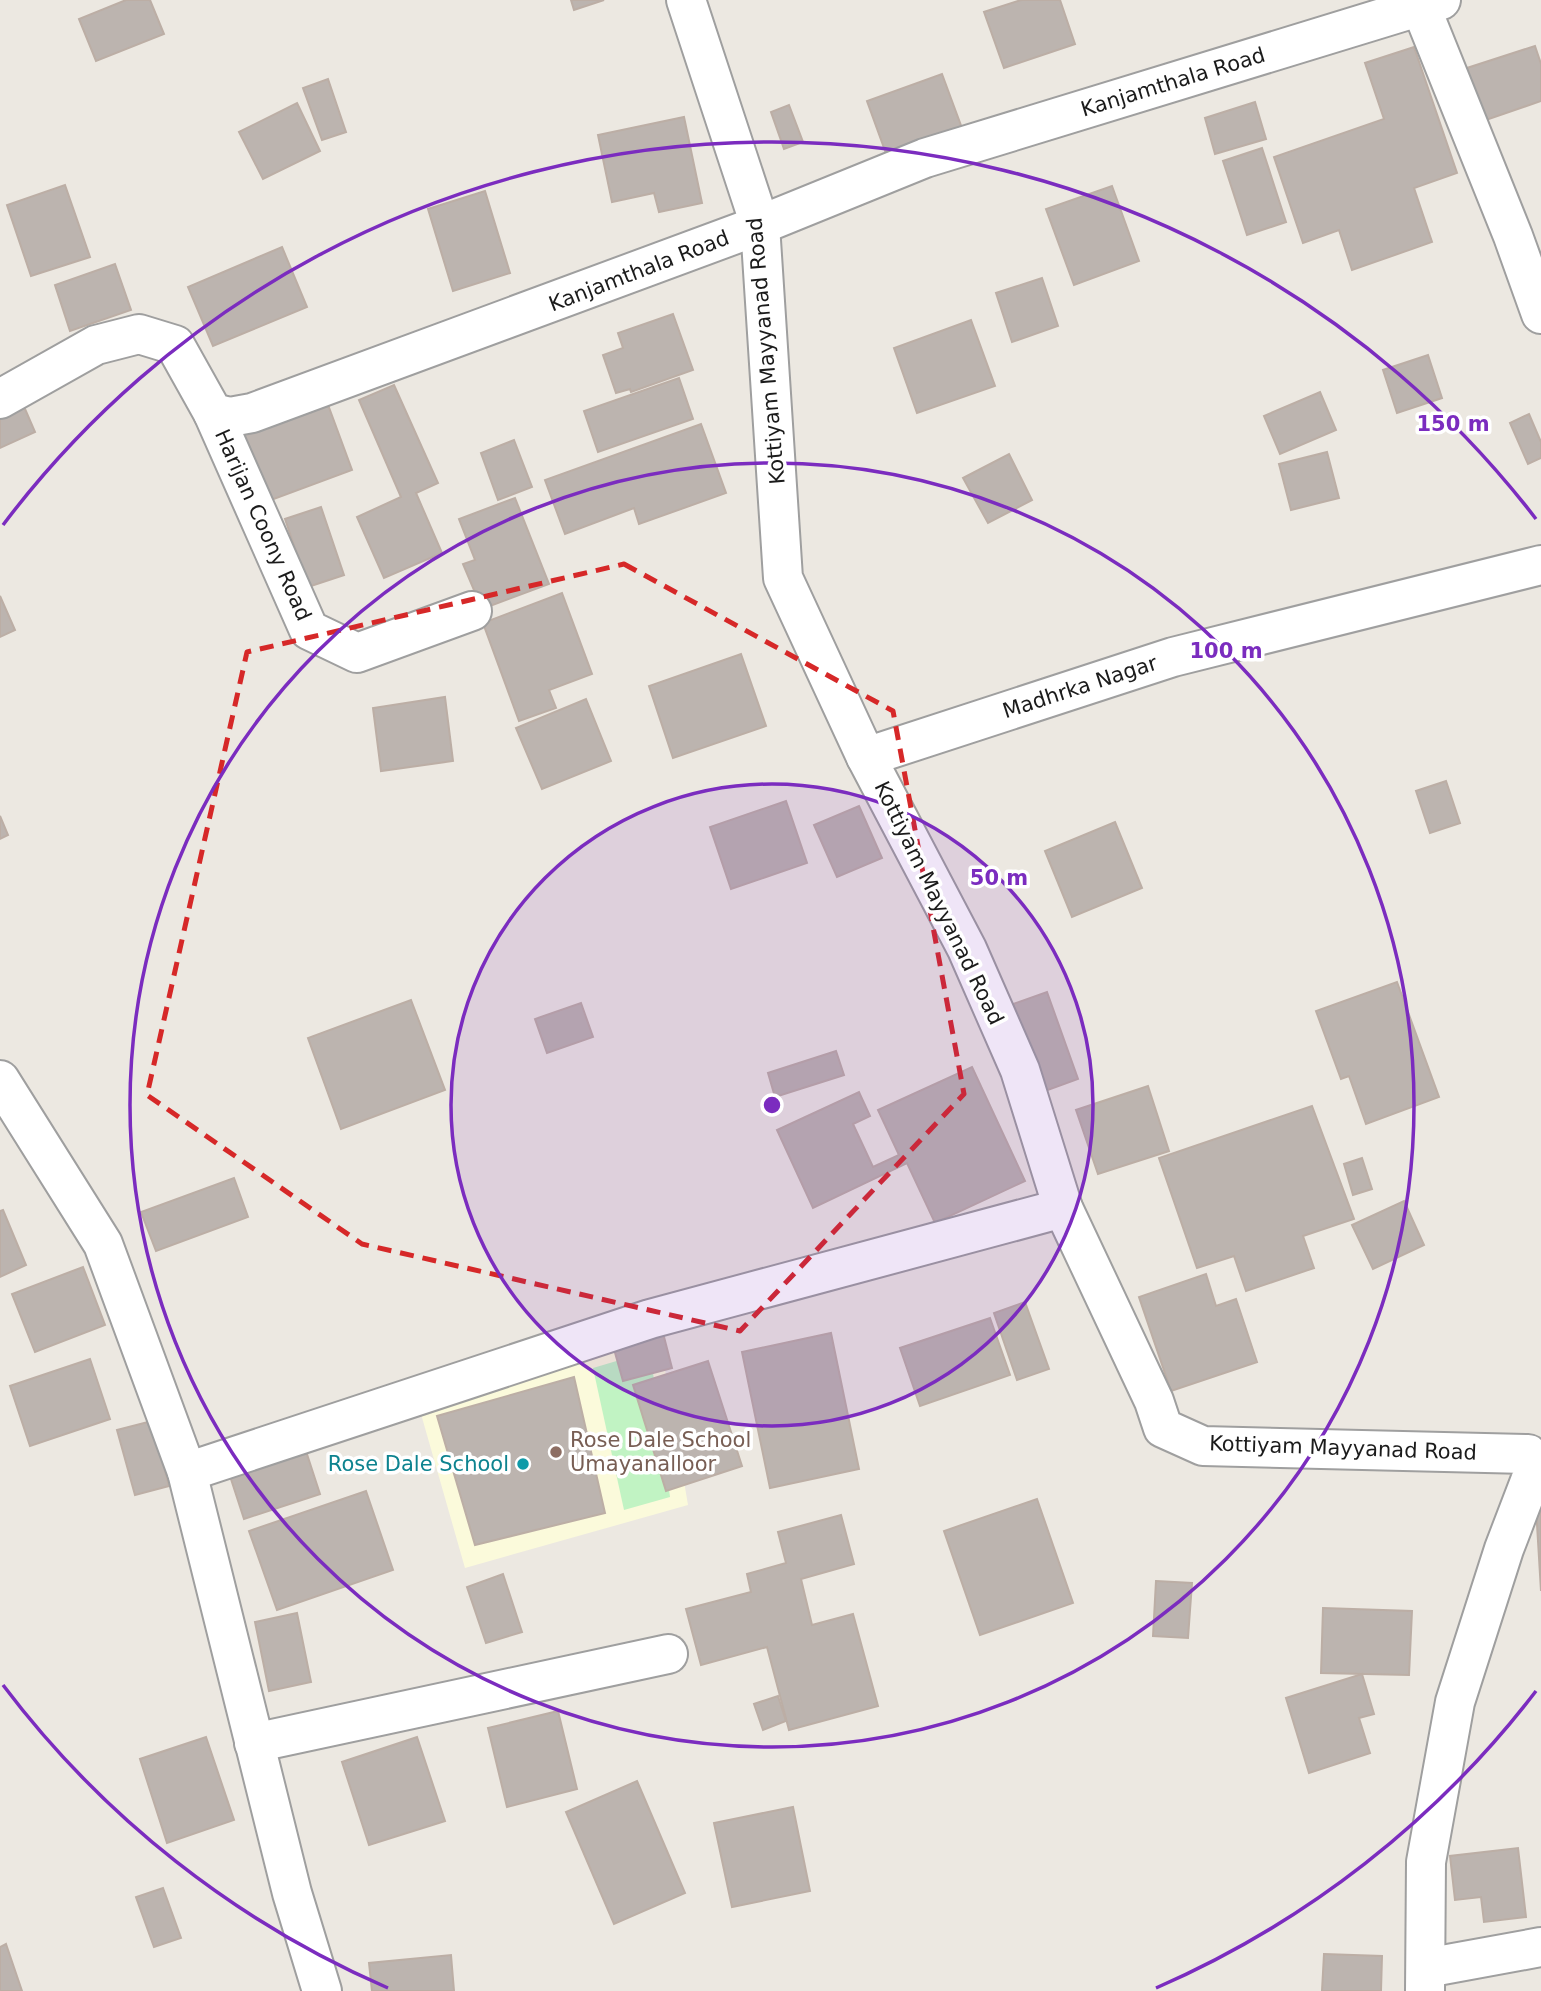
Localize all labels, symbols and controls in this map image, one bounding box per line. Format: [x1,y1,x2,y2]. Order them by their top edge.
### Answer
street label: Kanjamthala Road [1078,43,1268,121]
street label: Kottiyam Mayyanad Road [742,217,790,485]
street label: Kanjamthala Road [545,226,733,316]
text: 150 m [1416,412,1490,436]
street label: Harijan Coony Road [210,425,316,625]
text: 100 m [1189,639,1263,663]
street label: Madhrka Nagar [1000,651,1161,723]
street label: Kottiyam Mayyanad Road [869,777,1009,1029]
text: 50 m [970,866,1028,890]
centre of rings [760,1093,784,1117]
place label: Rose Dale School Umayanalloor [570,1428,751,1476]
street label: Kottiyam Mayyanad Road [1209,1431,1477,1465]
marker: Rose Dale School Umayanalloor [548,1444,564,1460]
place label: Rose Dale School [328,1452,509,1476]
marker: Rose Dale School [515,1456,531,1472]

